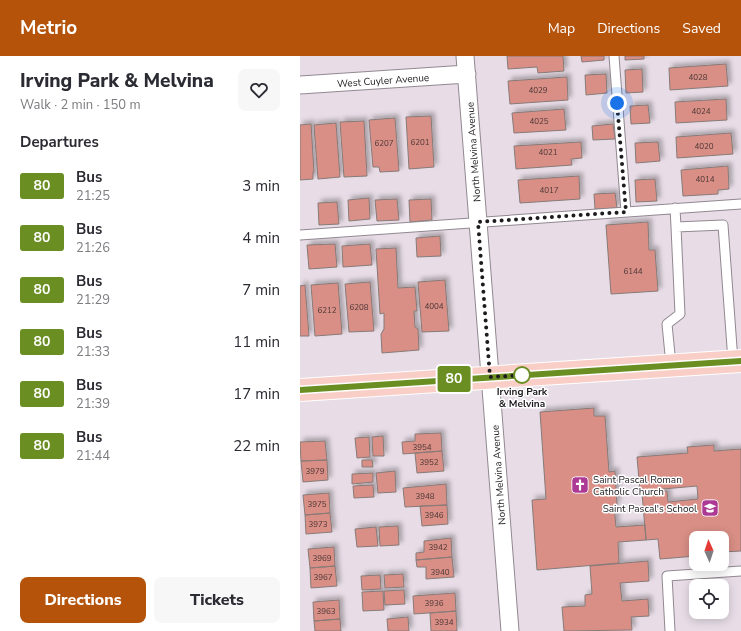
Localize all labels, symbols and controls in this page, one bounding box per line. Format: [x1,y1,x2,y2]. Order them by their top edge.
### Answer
text: Metrio [20,15,77,41]
text: Map [548,19,575,38]
text: Directions [597,19,660,38]
text: Saved [682,19,721,38]
text: Irving Park & Melvina [20,68,214,94]
button: heart [238,69,280,111]
street label: West Cuyler Avenue [337,71,430,91]
house number: 4028 [688,72,708,83]
house number: 4029 [528,85,548,96]
your location [607,93,627,113]
text: Walk · 2 min · 150 m [20,96,141,114]
street label: North Melvina Avenue [464,101,484,202]
house number: 4024 [691,106,711,117]
house number: 4025 [529,116,549,127]
text: Departures [20,132,99,152]
house number: 6201 [410,137,430,148]
house number: 6207 [374,138,394,149]
house number: 4020 [694,141,714,152]
house number: 4021 [538,147,558,158]
text: Bus [76,167,102,187]
house number: 4014 [695,174,715,185]
text: 80 [34,176,50,195]
text: 3 min [242,176,280,196]
house number: 4017 [539,185,559,196]
text: 21:25 [76,187,110,205]
text: Bus [76,219,102,239]
text: 80 [34,228,50,247]
text: 4 min [242,228,280,248]
text: 21:26 [76,239,110,257]
house number: 6144 [623,266,643,277]
text: Bus [76,271,102,291]
text: 80 [34,280,50,299]
text: 7 min [242,280,280,300]
text: 21:29 [76,291,110,309]
house number: 4004 [424,301,444,312]
house number: 6208 [349,302,369,313]
house number: 6212 [317,305,337,316]
text: Bus [76,323,102,343]
text: 80 [34,332,50,351]
text: 11 min [233,332,280,352]
text: 21:33 [76,343,110,361]
line badge: 80 [436,366,472,392]
marker: Irving Park & Melvina [513,366,531,384]
text: 80 [446,369,462,388]
text: Bus [76,375,102,395]
text: 80 [34,384,50,403]
text: 17 min [233,384,280,404]
place label: Irving Park & Melvina [497,385,548,411]
text: 21:39 [76,395,110,413]
street label: North Melvina Avenue [489,424,509,525]
text: Bus [76,427,102,447]
text: 80 [34,436,50,455]
text: 22 min [233,436,280,456]
house number: 3954 [412,442,432,453]
text: 21:44 [76,447,110,465]
house number: 3952 [419,457,439,468]
house number: 3979 [305,466,325,477]
place label: Saint Pascal Roman Catholic Church [593,473,682,499]
church icon: Saint Pascal Roman Catholic Church [570,475,590,495]
house number: 3948 [415,491,435,502]
school or university icon: Saint Pascal's School [700,498,720,518]
house number: 3975 [307,499,327,510]
place label: Saint Pascal's School [603,502,697,516]
house number: 3946 [424,510,444,521]
house number: 3973 [308,519,328,530]
north arrow [689,531,729,571]
map controls [689,531,729,619]
house number: 3942 [428,542,448,553]
house number: 3969 [312,553,332,564]
house number: 3940 [430,567,450,578]
house number: 3967 [313,572,333,583]
button: Directions [20,577,146,623]
button: Tickets [154,577,280,623]
button: locate [689,579,729,619]
house number: 3936 [424,598,444,609]
house number: 3963 [316,606,336,617]
house number: 3934 [434,617,454,628]

